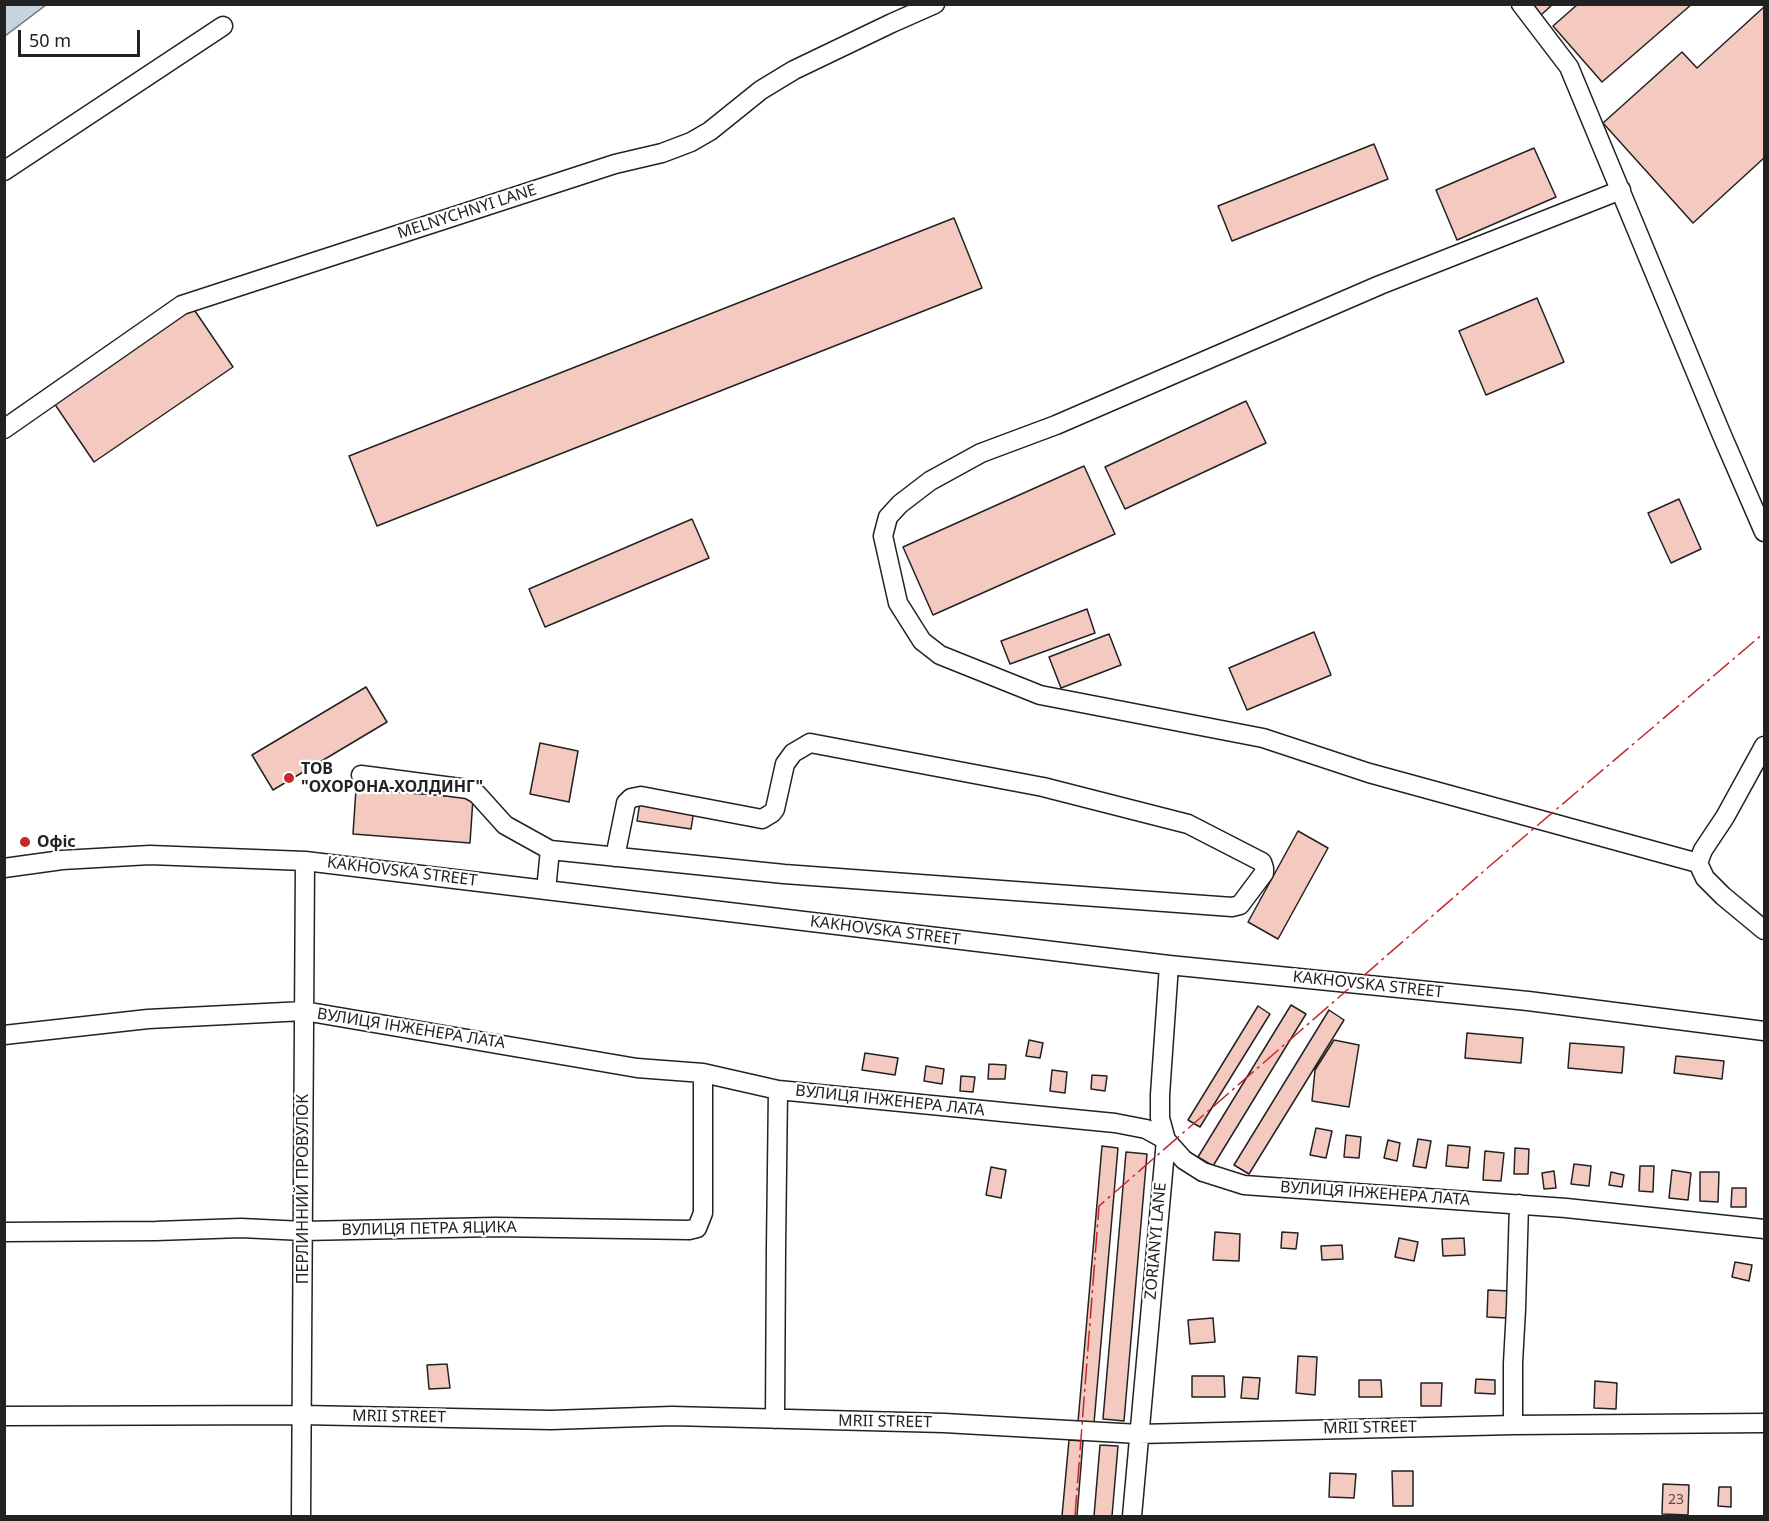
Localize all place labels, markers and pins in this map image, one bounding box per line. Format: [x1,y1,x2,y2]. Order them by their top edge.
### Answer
place label: ТОВ "ОХОРОНА-ХОЛДИНГ" [301,759,483,797]
marker: ТОВ "ОХОРОНА-ХОЛДИНГ" [282,771,296,785]
place label: Офіс [37,832,76,852]
marker: Офіс [18,835,32,849]

